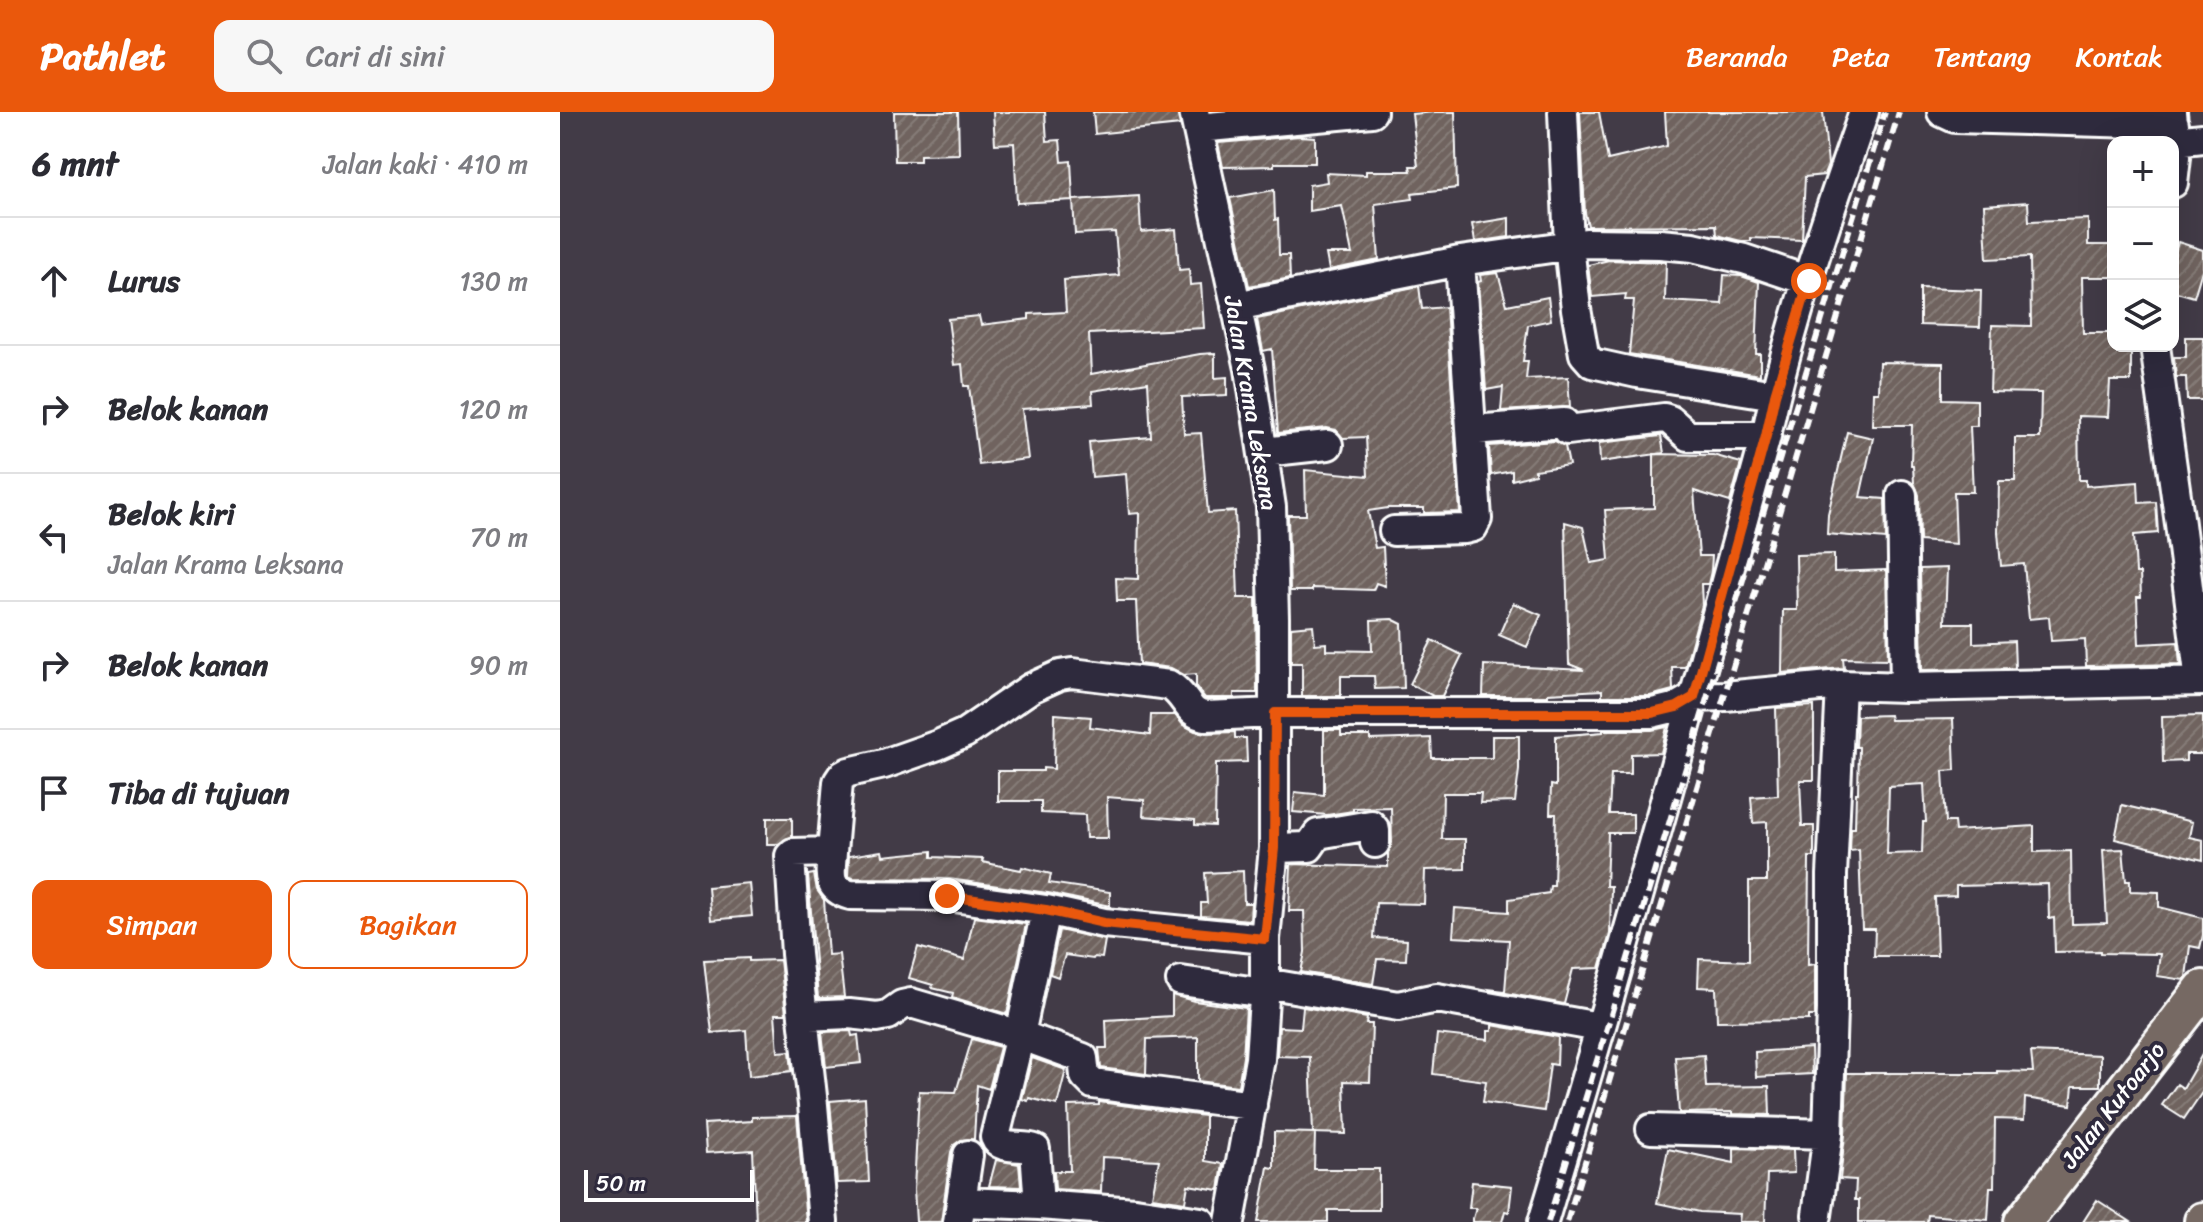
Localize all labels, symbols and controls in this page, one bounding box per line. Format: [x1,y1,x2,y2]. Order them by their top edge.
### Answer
search box [214,20,774,92]
text: Pathlet [40,23,166,90]
text: Cari di sini [306,29,445,83]
text: Beranda [1686,32,1788,81]
text: Peta [1832,32,1889,81]
text: Tentang [1933,32,2031,81]
text: Kontak [2075,32,2163,81]
icon: search [242,34,286,78]
text: 6 mnt [32,134,118,194]
map controls [2107,136,2179,352]
button: + [2107,136,2179,208]
text: Jalan kaki · 410 m [323,141,528,187]
button: − [2107,208,2179,280]
text: Lurus [108,254,180,308]
text: 130 m [459,258,528,304]
icon: ahead [32,259,76,303]
route start [1791,263,1827,299]
button: layers [2107,280,2179,352]
street label: Jalan Krama Leksana [1211,291,1291,514]
text: Belok kanan [108,382,268,436]
text: 120 m [459,386,528,432]
icon: right [32,387,76,431]
text: Belok kiri [108,487,235,541]
text: 70 m [470,514,528,560]
icon: left [32,515,76,559]
text: Jalan Krama Leksana [108,541,344,587]
text: Belok kanan [108,638,268,692]
text: 90 m [469,642,528,688]
icon: right [32,643,76,687]
text: Tiba di tujuan [108,766,289,820]
icon: arrive [32,771,76,815]
route end [929,878,965,914]
button: Simpan [32,880,272,969]
button: Bagikan [288,880,528,969]
street label: Jalan Kutoarjo [2049,1032,2176,1179]
text: 50 m [596,1164,646,1203]
scale bar [584,1166,754,1202]

